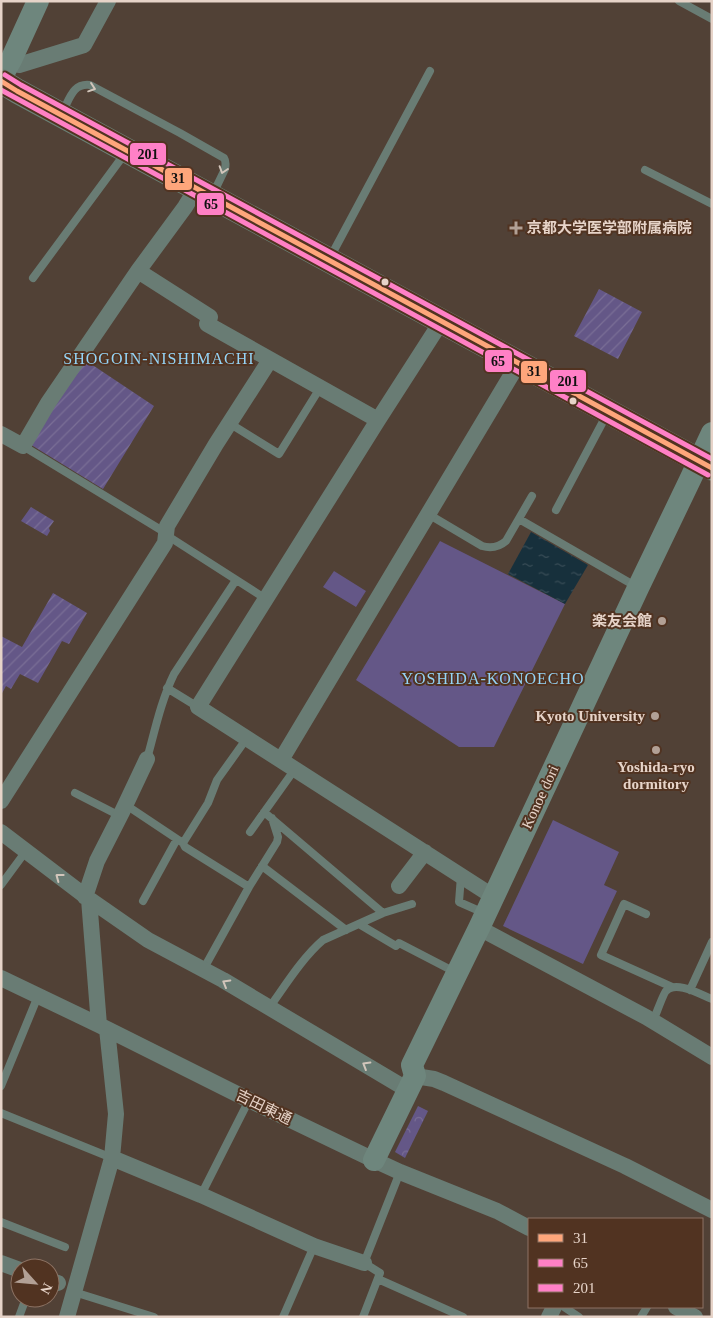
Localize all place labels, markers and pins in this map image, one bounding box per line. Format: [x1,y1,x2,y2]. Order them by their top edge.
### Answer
place label: 京都大学医学部附属病院 [527,220,692,236]
marker: 京都大学医学部附属病院 [509,221,523,235]
unlabelled marker [380,277,390,287]
unlabelled marker [568,396,578,406]
place label: 楽友会館 [592,613,652,629]
marker: 楽友会館 [656,615,668,627]
place label: Kyoto University [535,708,645,724]
marker: Kyoto University [649,710,661,722]
marker: Yoshida-ryo dormitory [650,744,662,756]
place label: Yoshida-ryo dormitory [617,759,695,792]

